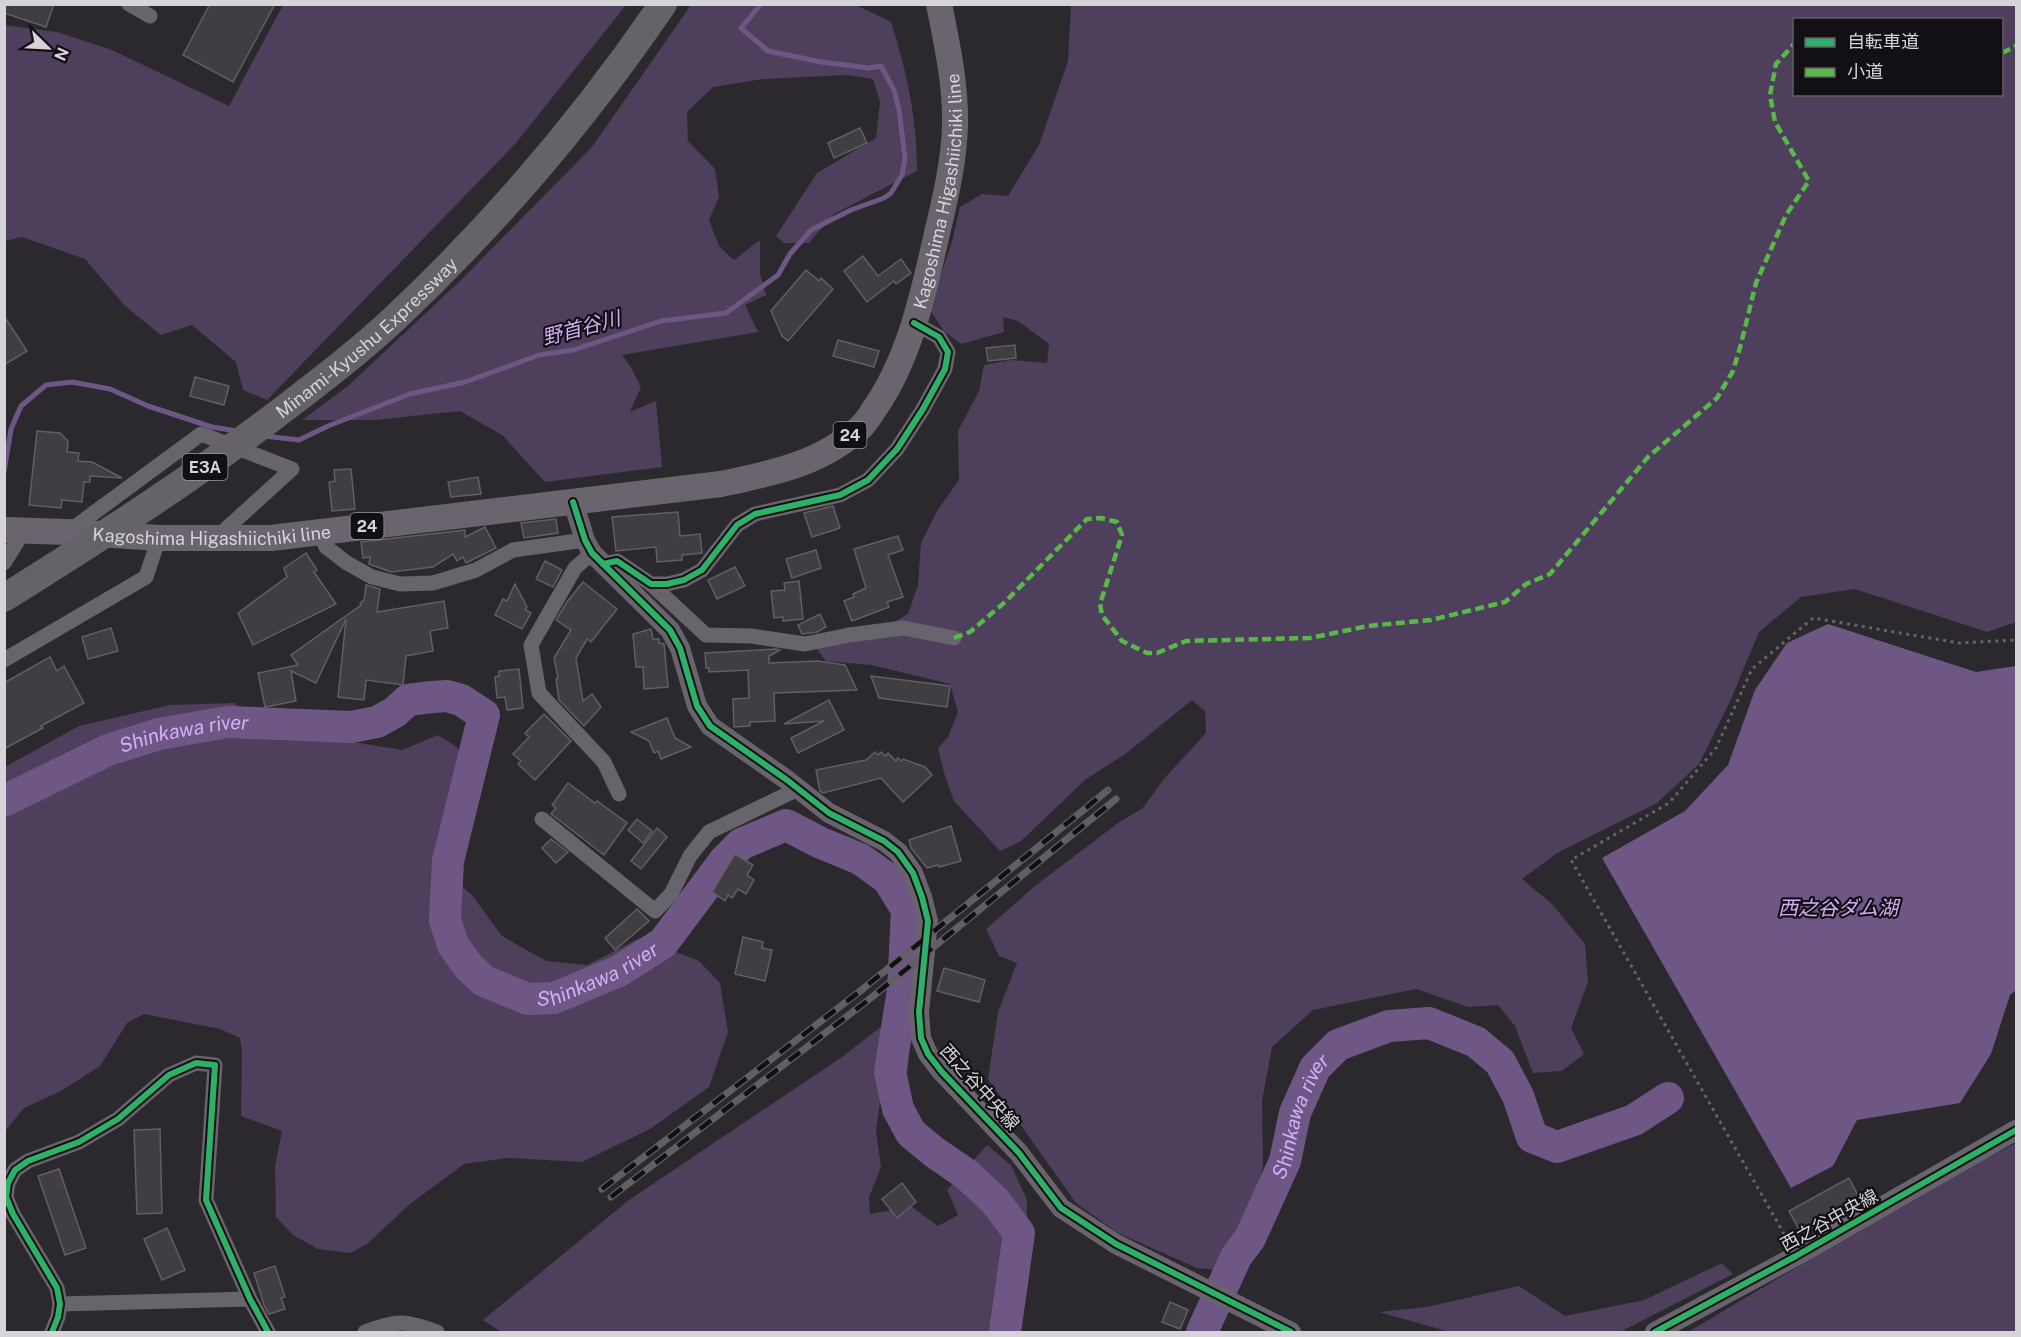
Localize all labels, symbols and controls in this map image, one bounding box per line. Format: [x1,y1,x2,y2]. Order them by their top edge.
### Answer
north arrow [18,18,78,78]
legend [1793,18,2003,96]
text: 自転車道 [1847,31,1919,52]
text: N [50,44,72,63]
text: 小道 [1847,61,1883,82]
street label: Kagoshima Higashiichiki line [909,72,966,311]
street label: Minami-Kyushu Expressway [271,253,462,422]
water label: 野首谷川 [539,306,625,350]
road number: 24 [834,422,866,448]
road number: E3A [182,454,228,480]
road number: 24 [350,513,384,539]
street label: Kagoshima Higashiichiki line [92,520,332,549]
water label: Shinkawa river [116,710,250,758]
water label: 西之谷ダム湖 [1778,896,1901,920]
water label: Shinkawa river [536,937,663,1011]
street label: 西之谷中央線 [936,1040,1024,1134]
water label: Shinkawa river [1266,1048,1335,1183]
street label: 西之谷中央線 [1777,1185,1881,1255]

